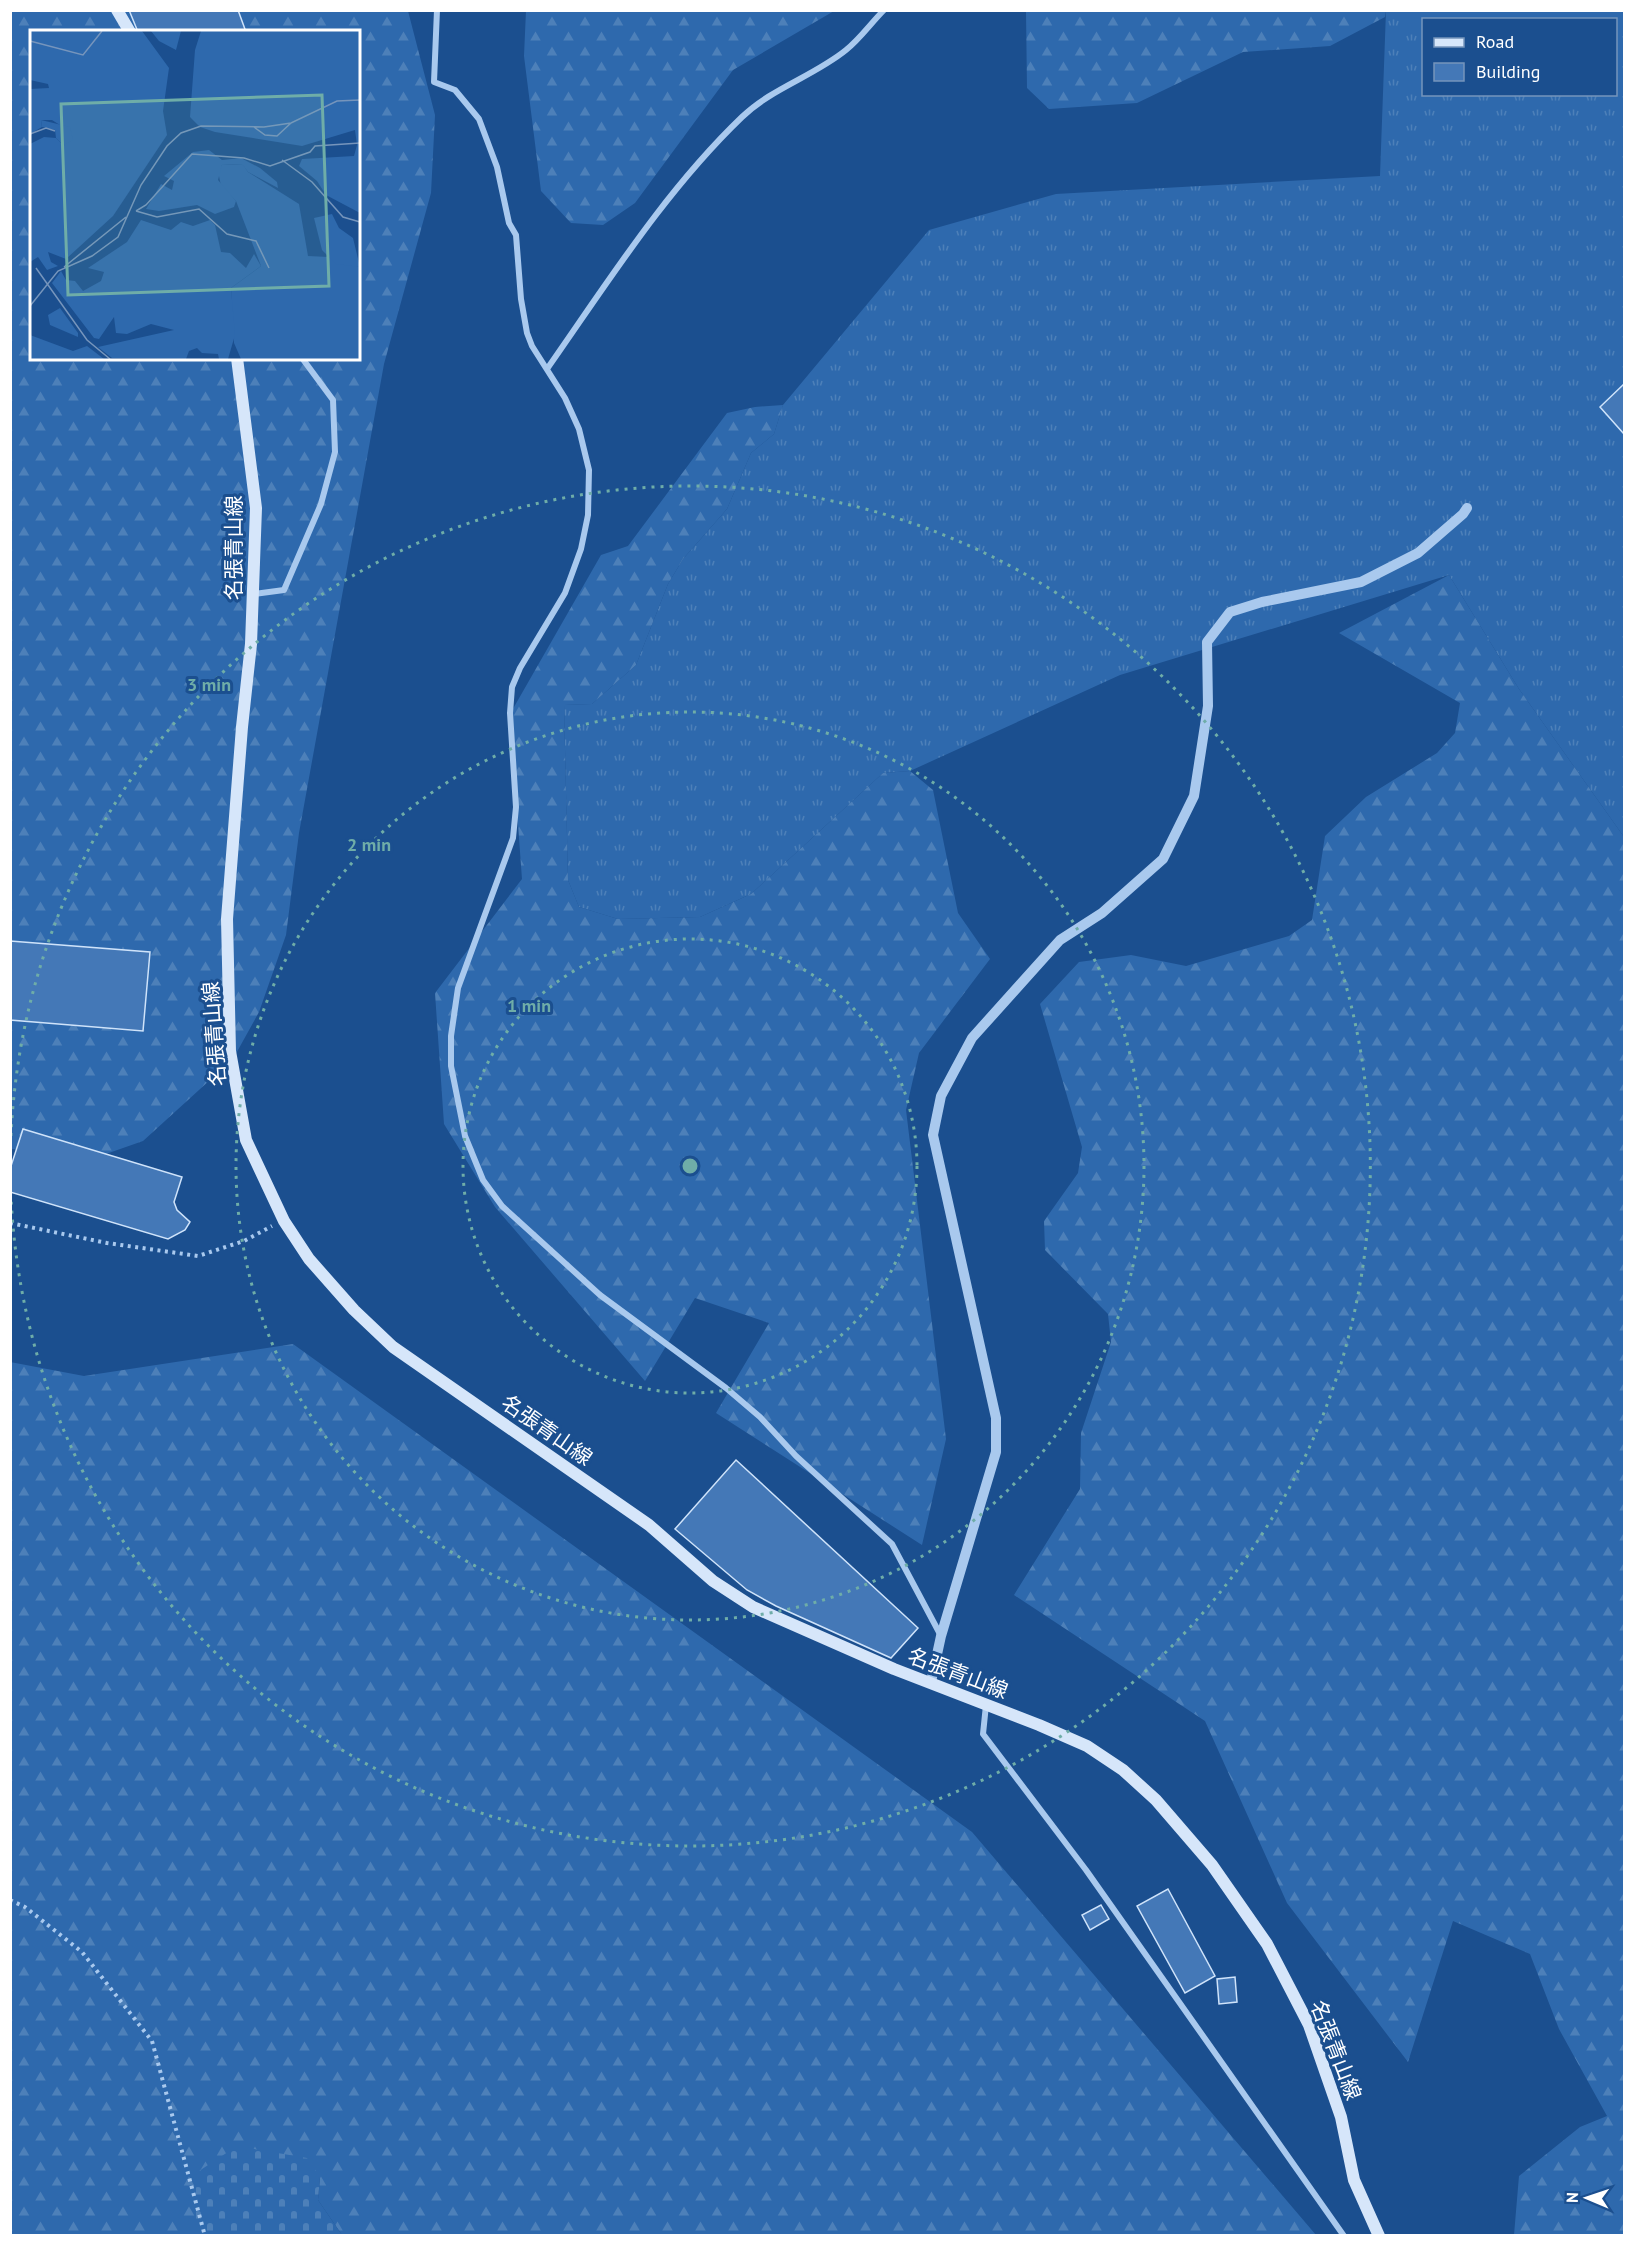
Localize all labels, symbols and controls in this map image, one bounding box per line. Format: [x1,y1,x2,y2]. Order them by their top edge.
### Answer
legend [1422,18,1617,96]
inset map [30,30,360,360]
text: Road [1476,30,1514,53]
text: Building [1476,60,1540,83]
street label: 名張青山線 [220,496,247,601]
text: 3 min [187,673,231,696]
text: 2 min [347,833,391,856]
street label: 名張青山線 [197,981,231,1087]
text: 1 min [507,994,551,1017]
centre of rings [680,1156,700,1176]
street label: 名張青山線 [496,1389,598,1471]
street label: 名張青山線 [904,1642,1012,1704]
street label: 名張青山線 [1305,1996,1367,2104]
north arrow [1557,2168,1617,2228]
text: N [1562,2192,1582,2203]

